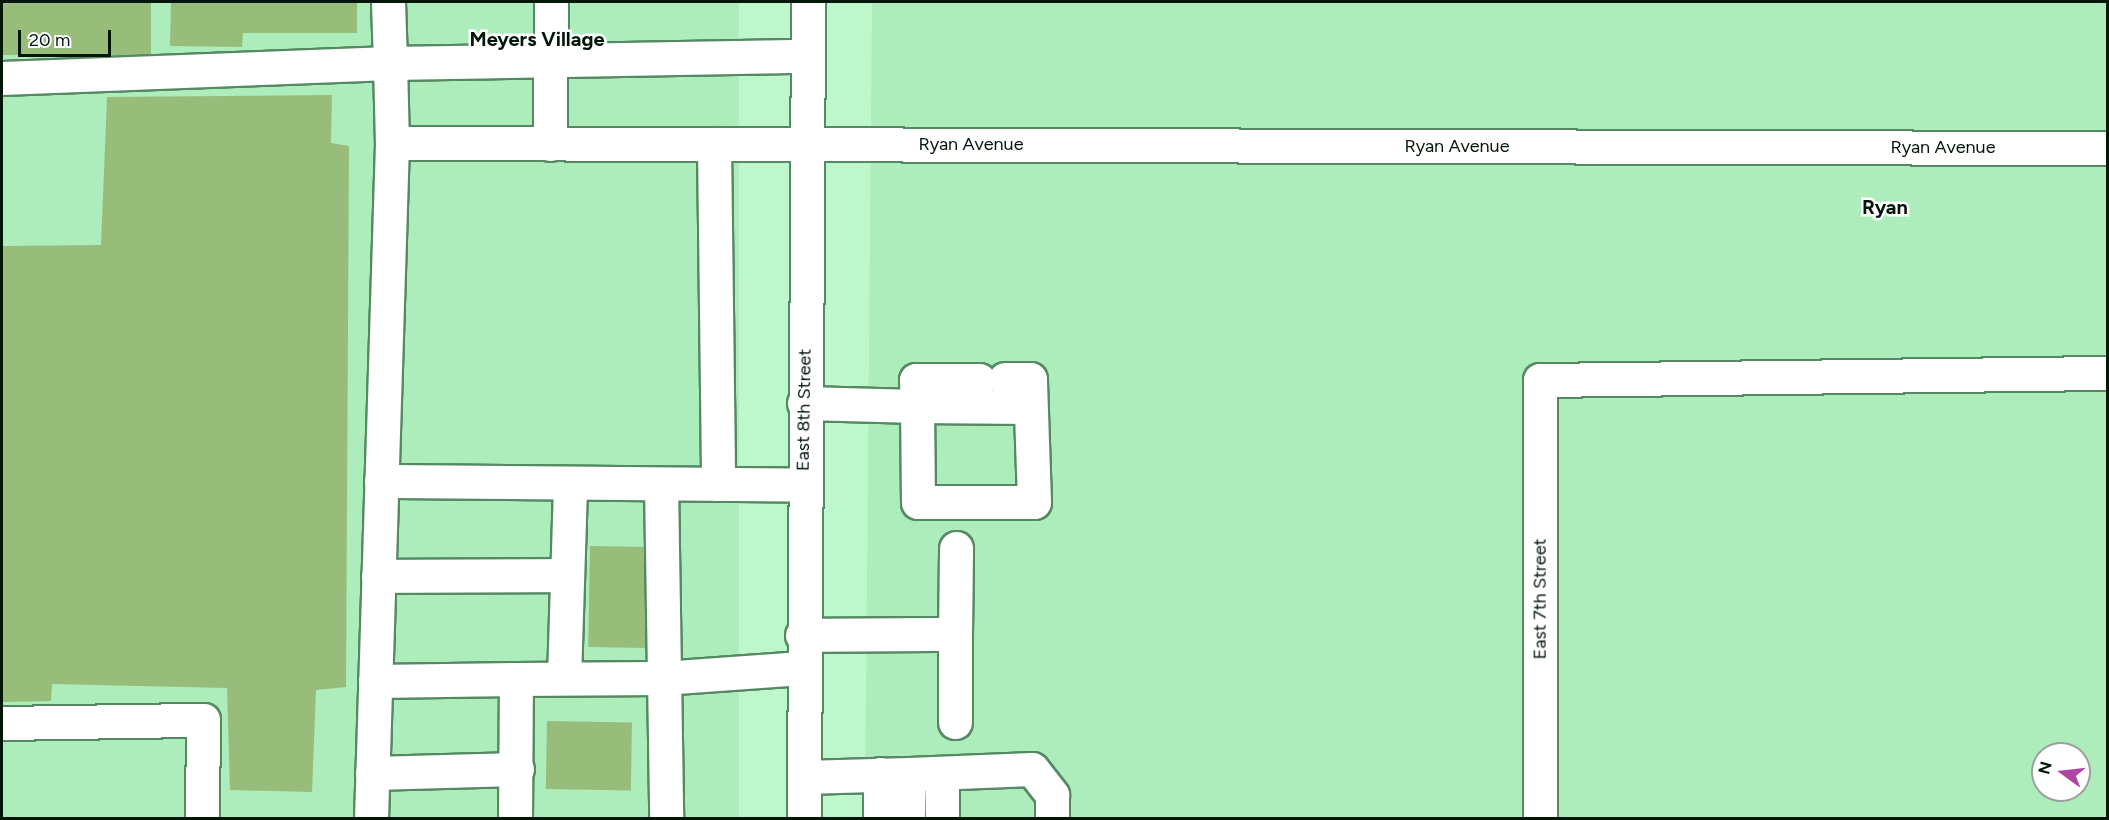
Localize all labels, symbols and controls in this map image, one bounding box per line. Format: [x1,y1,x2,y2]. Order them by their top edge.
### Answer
scale bar [21,18,114,56]
district label: Meyers Village [470,27,604,51]
text: 20 m [29,29,70,51]
street label: Ryan Avenue [919,133,1023,155]
street label: Ryan Avenue [1405,135,1509,157]
street label: Ryan Avenue [1891,136,1995,158]
district label: Ryan [1862,195,1908,219]
street label: East 8th Street [792,349,816,471]
street label: East 7th Street [1529,539,1551,659]
north arrow [2031,742,2091,802]
text: N [2034,759,2056,776]

